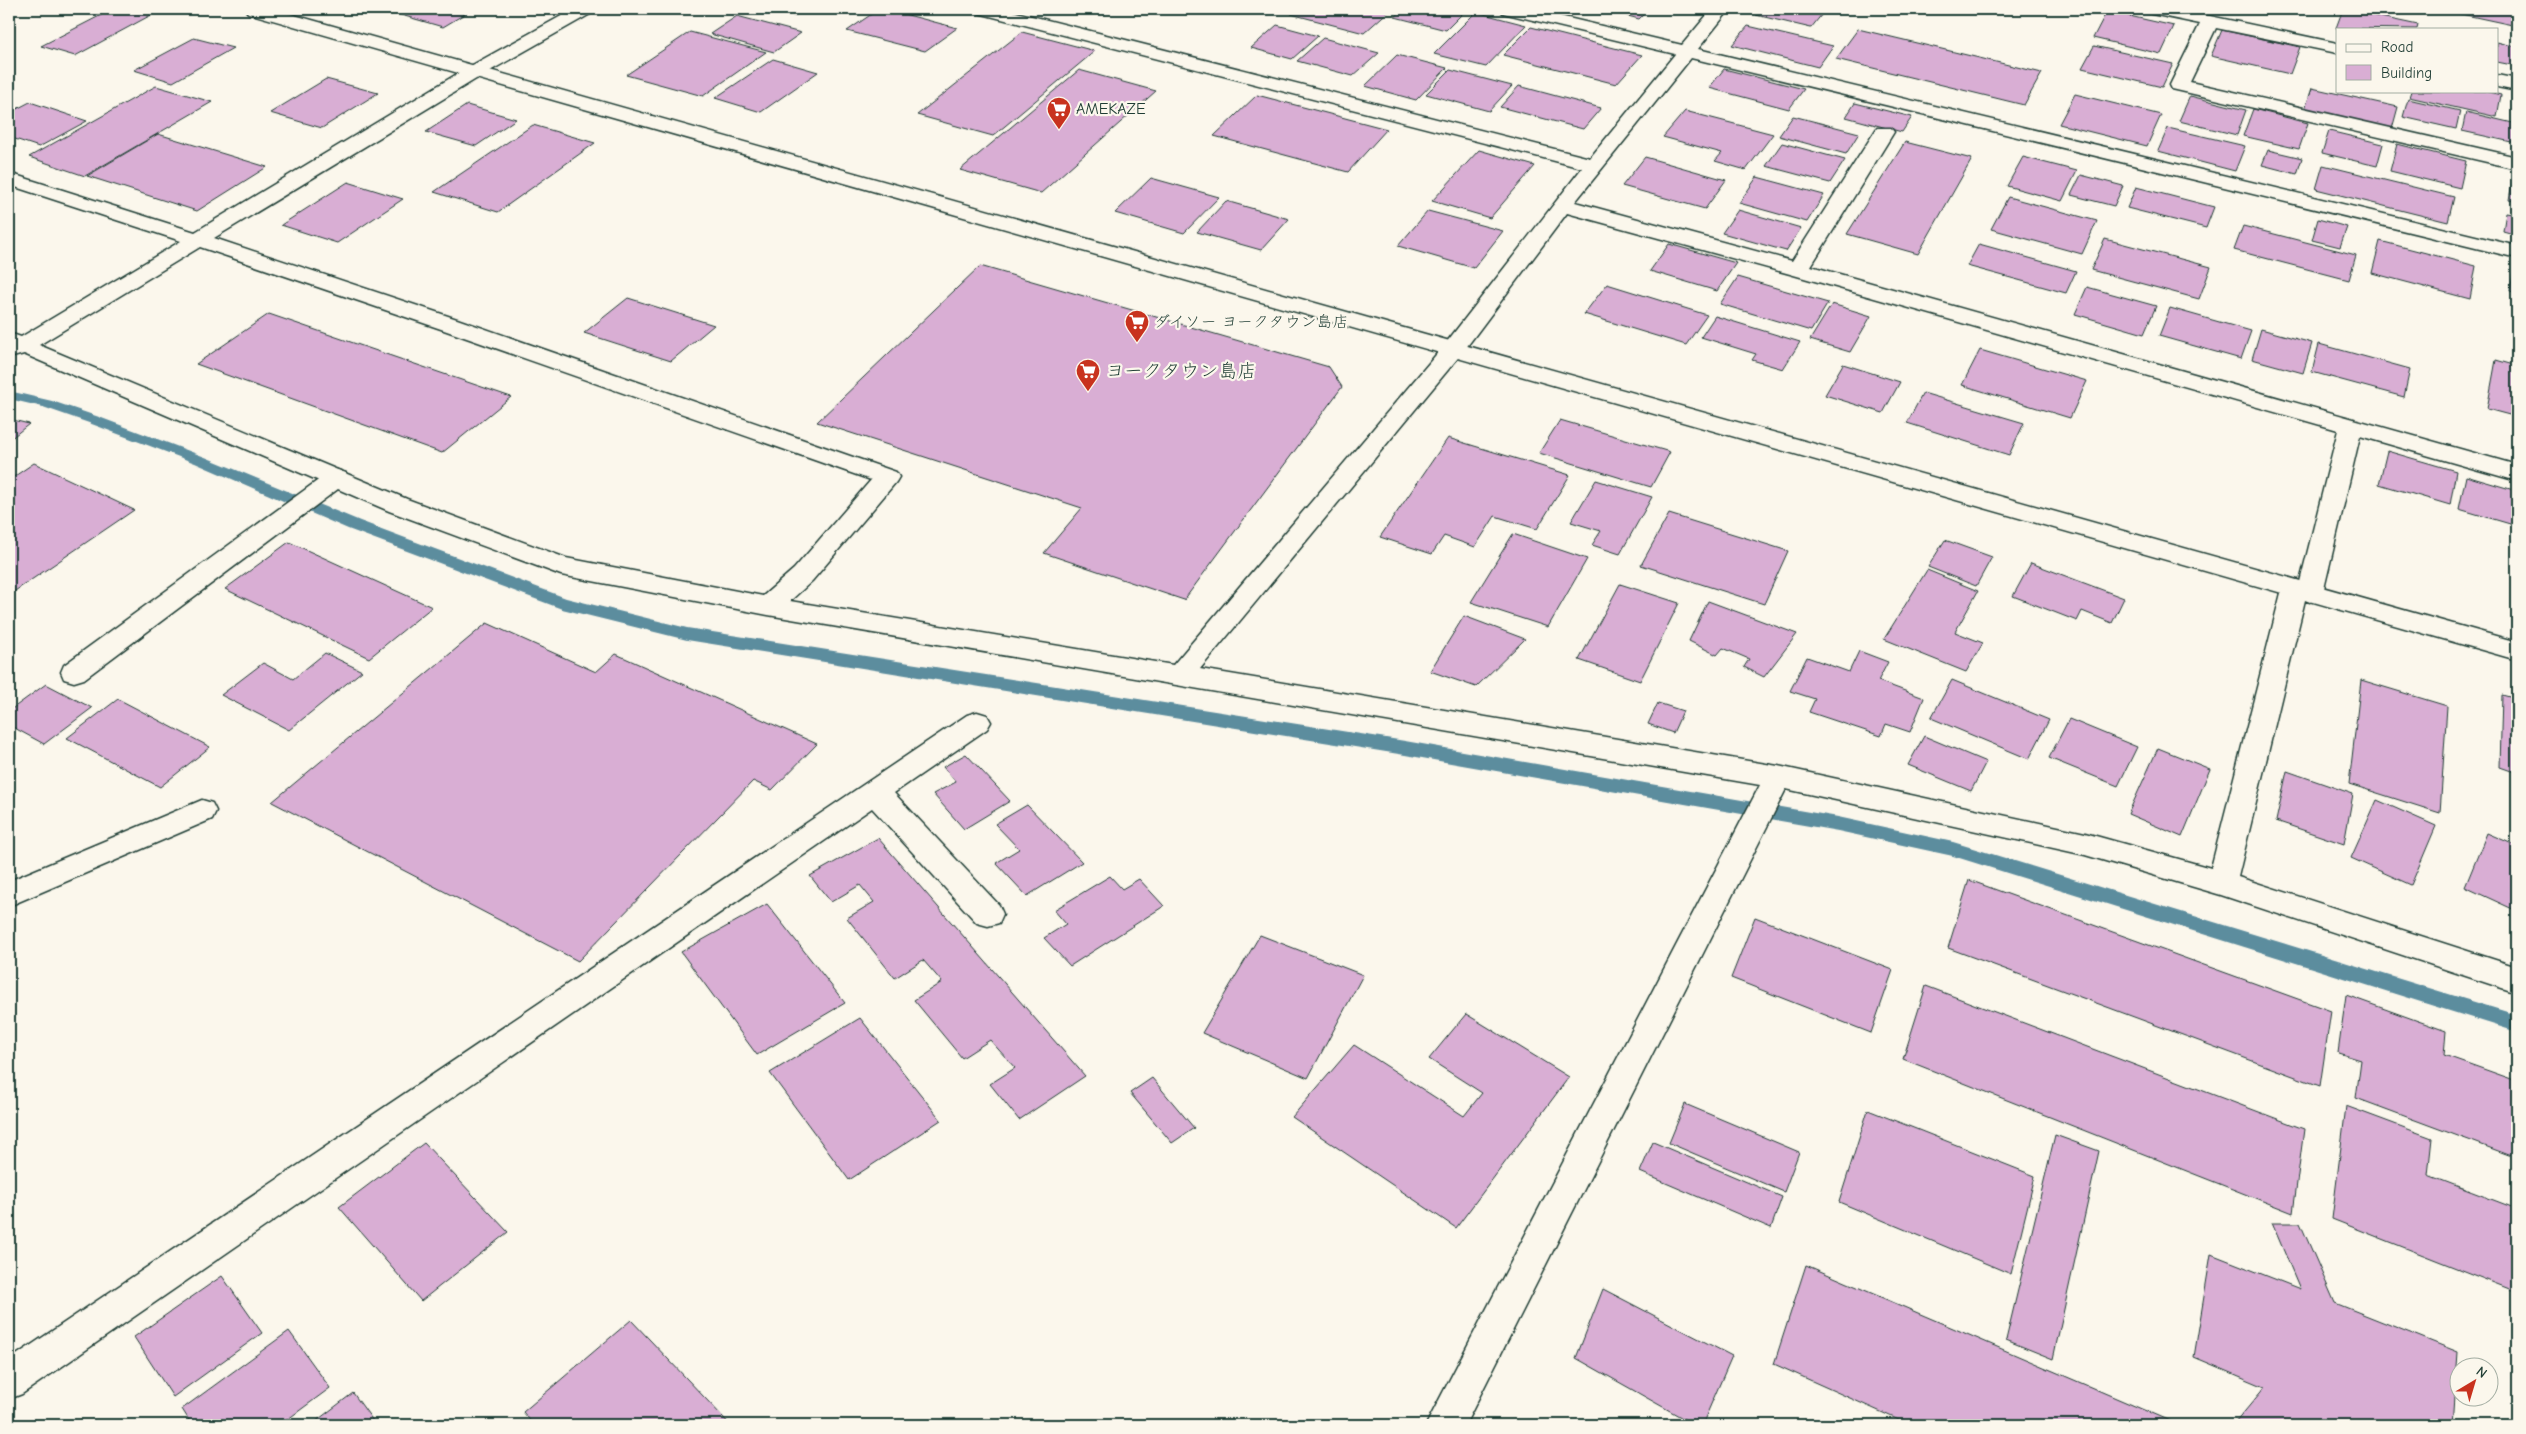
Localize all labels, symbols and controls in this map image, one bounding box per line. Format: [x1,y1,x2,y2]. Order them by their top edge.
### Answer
legend [2336,28,2498,92]
text: Road [2381,38,2413,56]
text: Building [2381,64,2432,82]
supermarket icon: AMEKAZE [1046,96,1072,130]
place label: AMEKAZE [1076,100,1146,118]
supermarket icon: ダイソー ヨークタウン島店 [1124,309,1150,343]
place label: ダイソー ヨークタウン島店 [1154,313,1348,331]
supermarket icon: ヨークタウン島店 [1075,358,1101,392]
place label: ヨークタウン島店 [1106,360,1256,382]
north arrow [2448,1356,2498,1406]
text: N [2473,1363,2491,1382]

